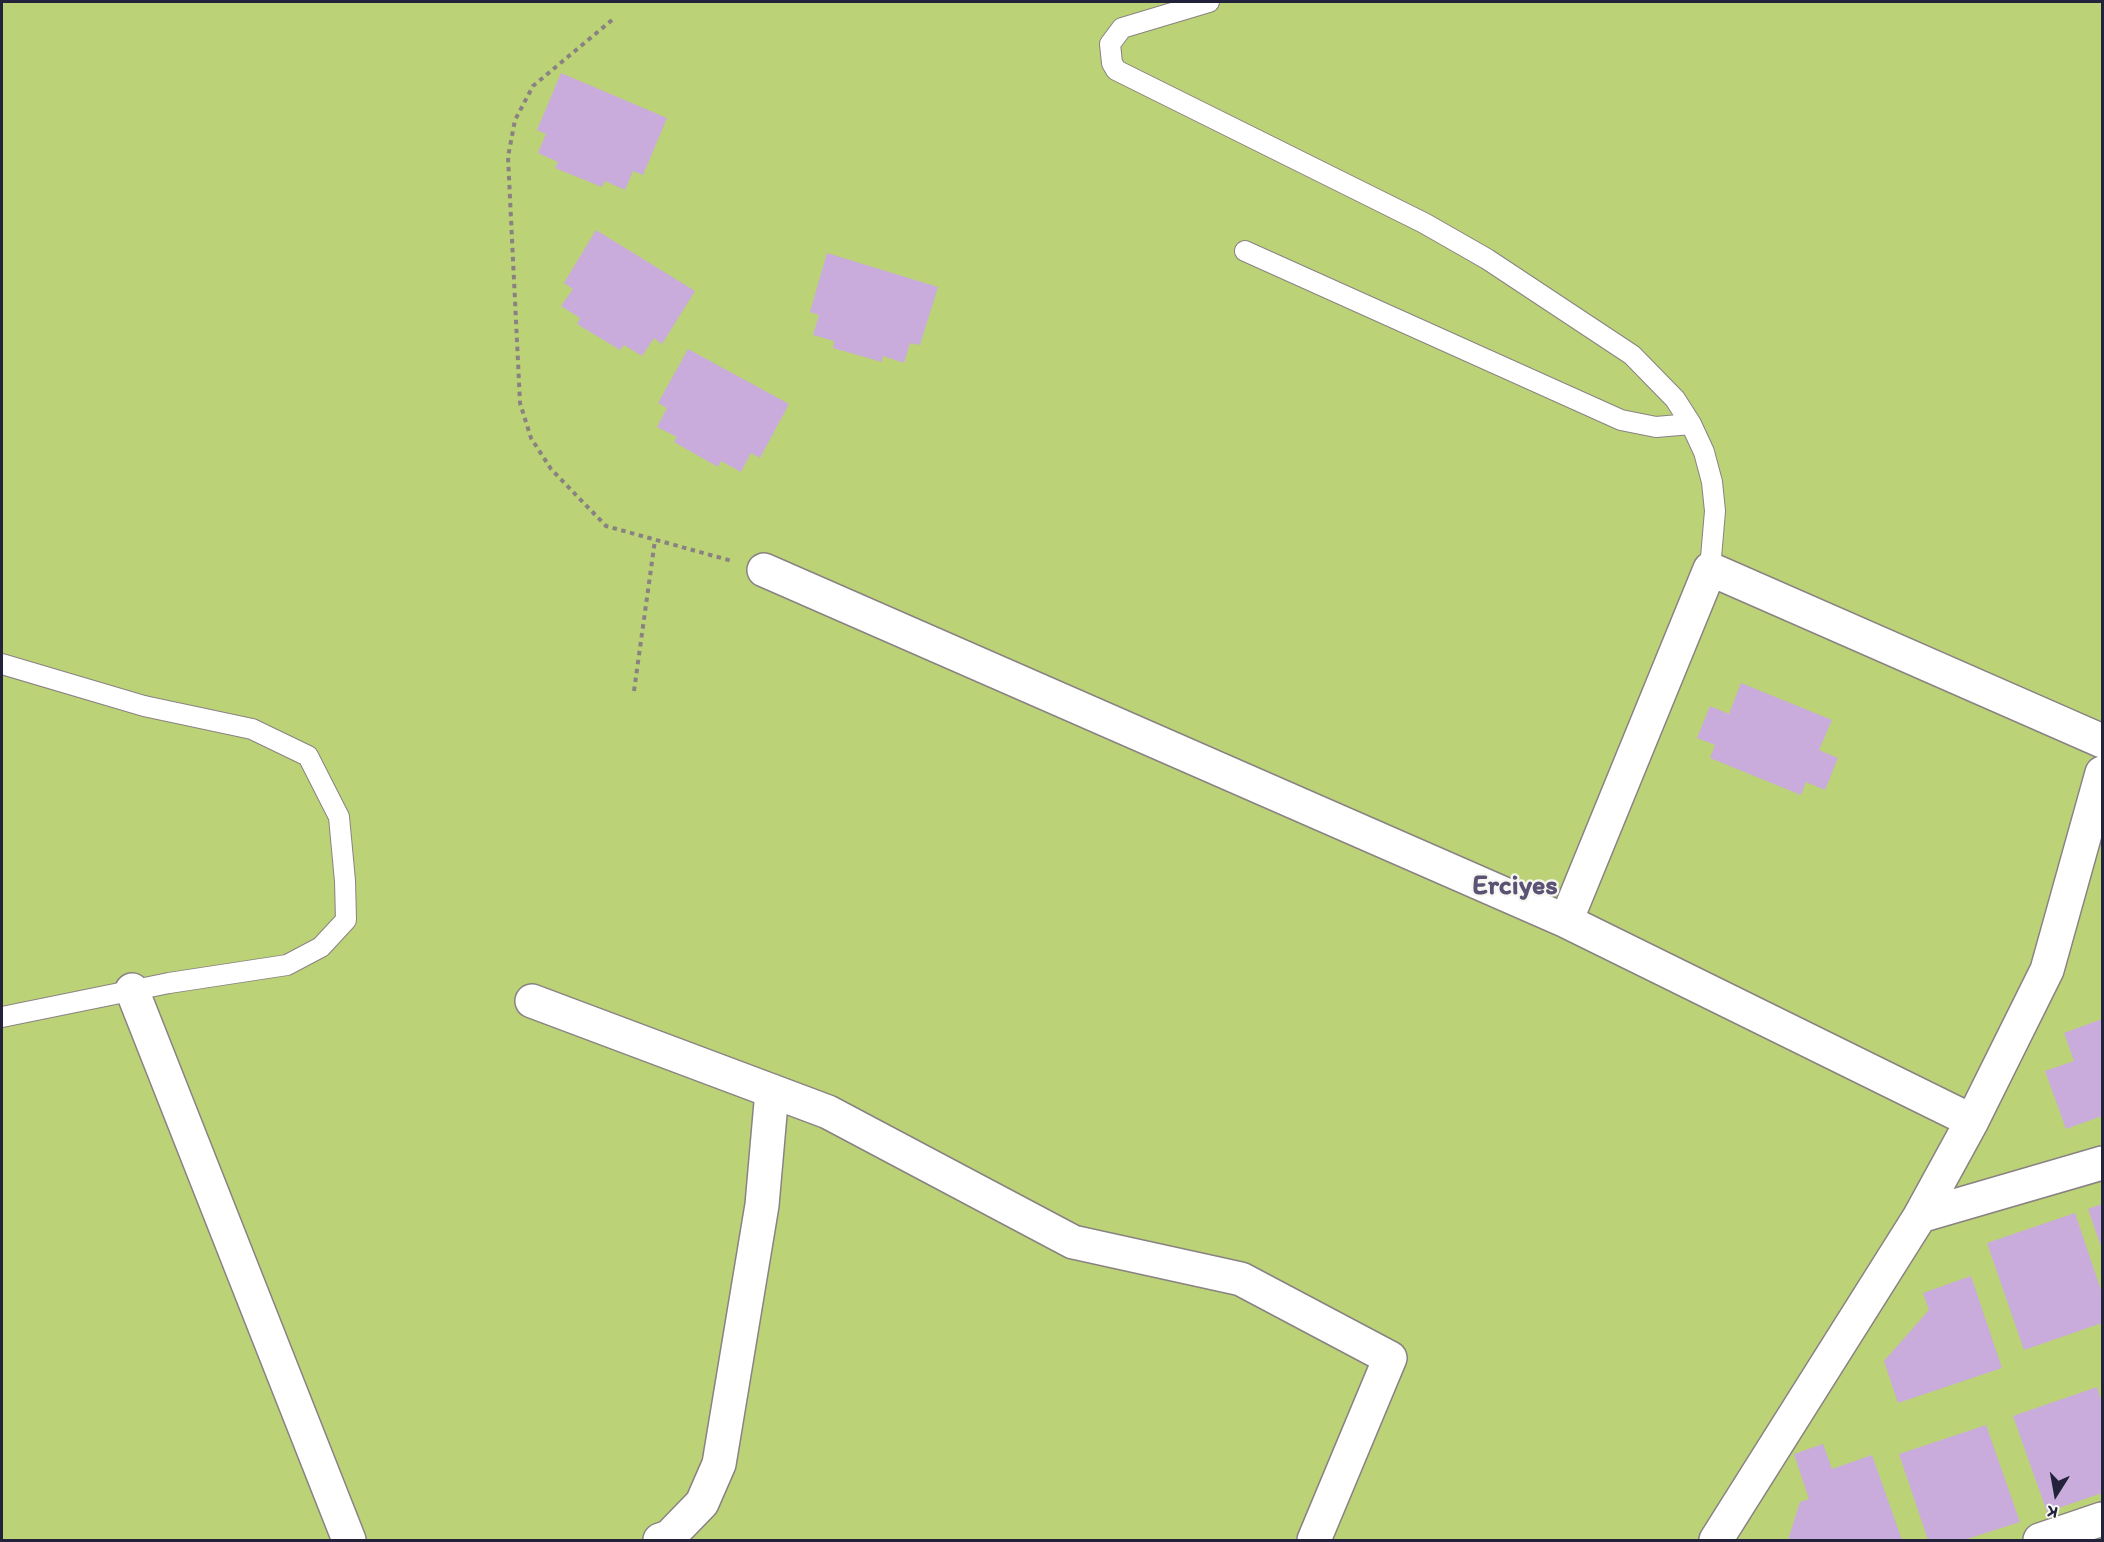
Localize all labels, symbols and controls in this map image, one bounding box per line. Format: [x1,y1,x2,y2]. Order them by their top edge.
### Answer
district label: Erciyes [1472,870,1558,904]
north arrow [2026,1464,2086,1524]
text: K [2046,1502,2059,1522]

